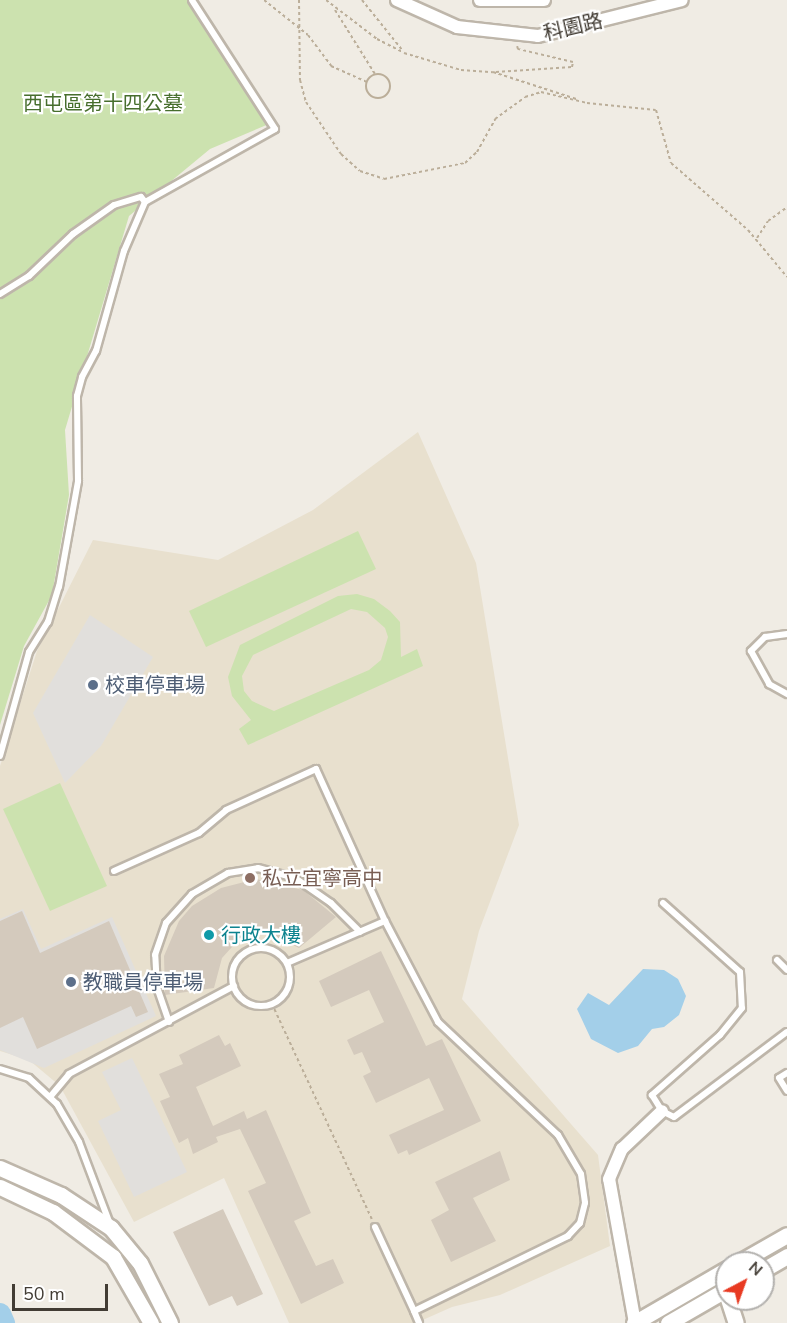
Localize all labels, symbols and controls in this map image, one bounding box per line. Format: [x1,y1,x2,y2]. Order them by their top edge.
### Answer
street label: 科園路 [541,9,605,45]
park label: 西屯區第十四公墓 [23,91,183,115]
place label: 校車停車場 [105,673,205,697]
marker: 校車停車場 [86,678,100,692]
place label: 私立宜寧高中 [262,866,382,890]
marker: 私立宜寧高中 [243,871,257,885]
place label: 行政大樓 [221,923,301,947]
marker: 行政大樓 [202,928,216,942]
place label: 教職員停車場 [83,970,203,994]
marker: 教職員停車場 [64,975,78,989]
north arrow [715,1251,775,1311]
text: N [744,1257,767,1281]
scale bar [15,1272,111,1310]
text: 50 m [23,1282,65,1306]

